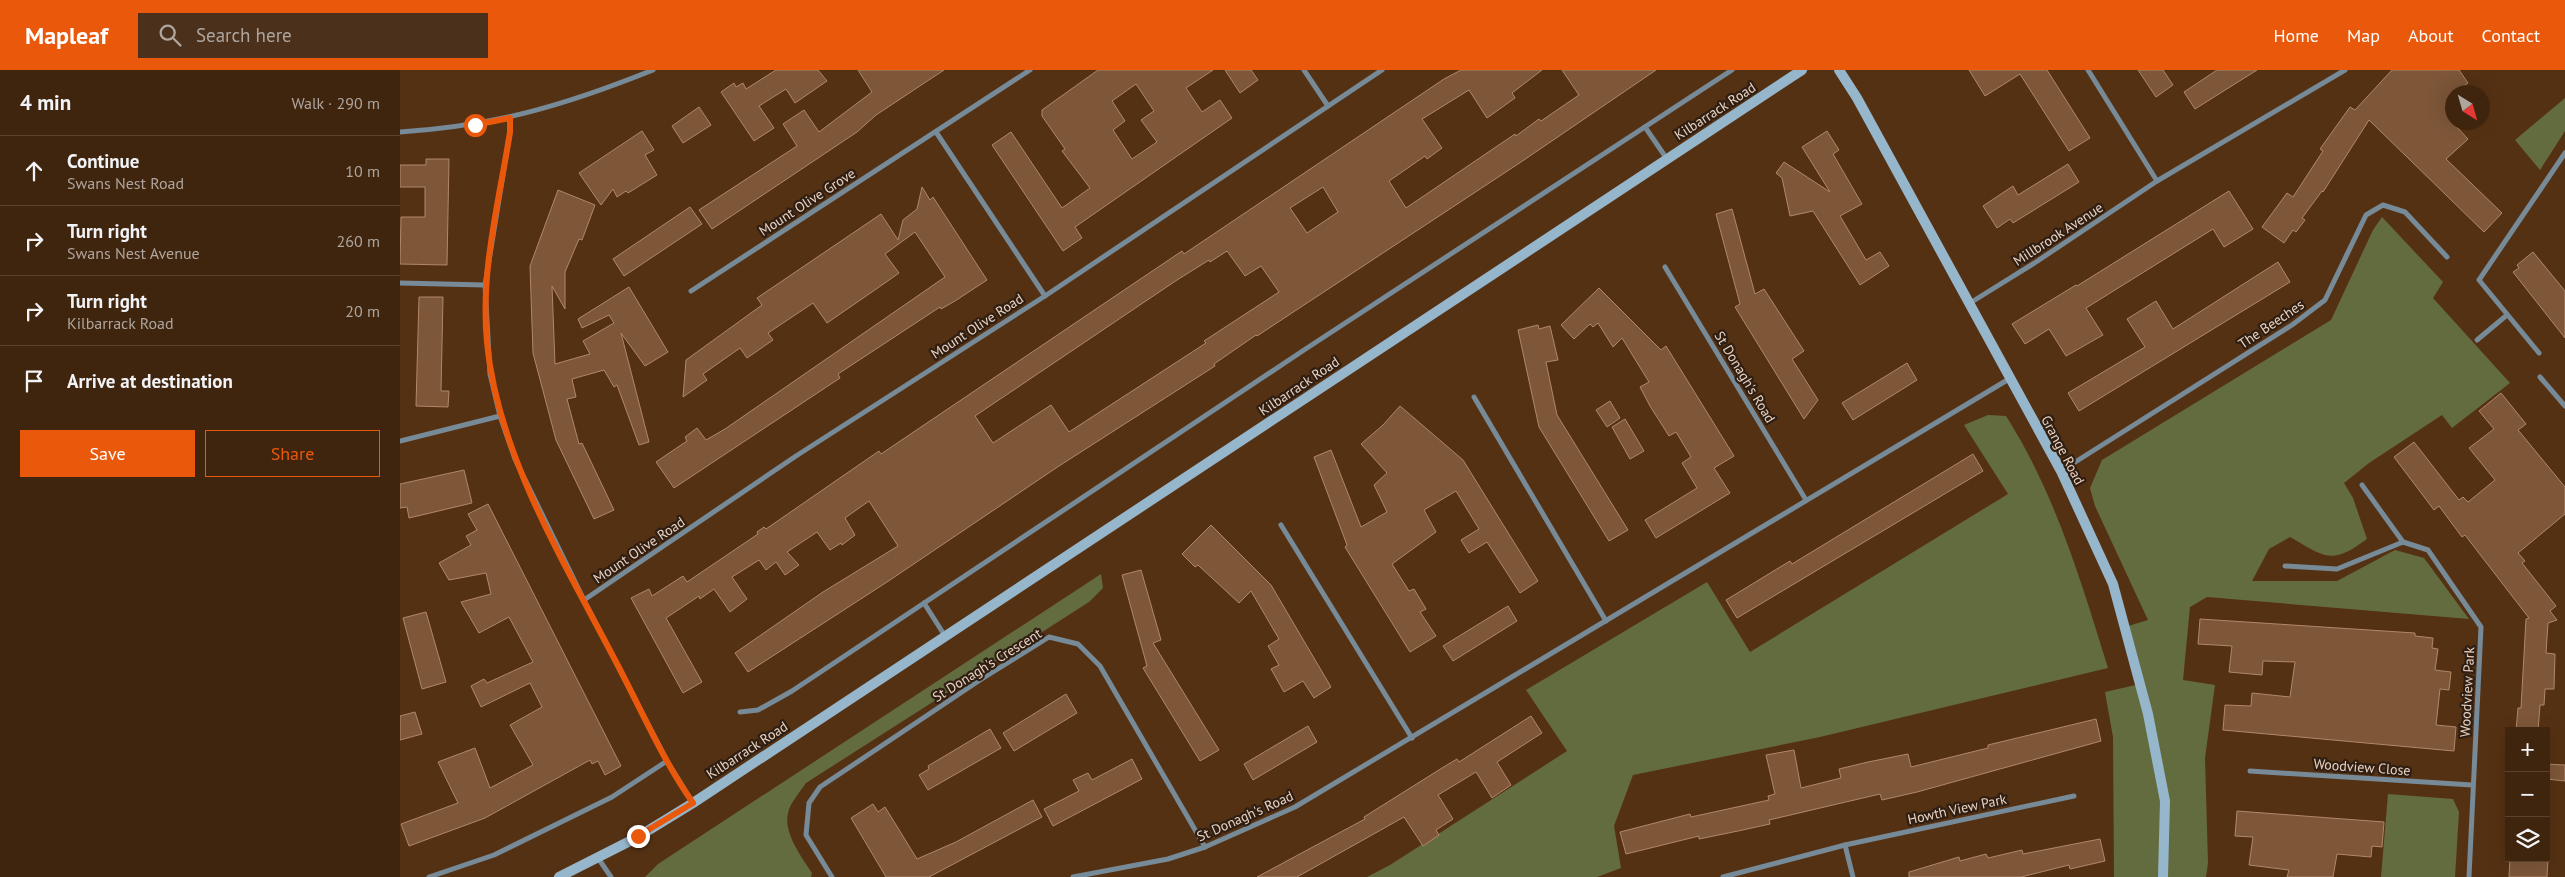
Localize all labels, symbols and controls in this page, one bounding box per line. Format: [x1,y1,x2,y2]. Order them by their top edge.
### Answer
search box [138,13,488,58]
text: Mapleaf [25,20,108,51]
icon: search [156,21,184,49]
text: Search here [196,23,292,47]
text: Home [2273,24,2319,47]
text: Map [2347,24,2380,47]
text: About [2408,24,2454,47]
text: Contact [2482,24,2540,47]
street label: Kilbarrack Road [1671,78,1759,144]
north arrow [2445,85,2490,130]
text: 4 min [20,89,71,116]
text: Walk · 290 m [291,93,380,113]
route start [464,114,487,137]
text: Continue [67,149,139,173]
icon: ahead [20,157,48,185]
text: 10 m [345,161,380,181]
street label: Mount Olive Grove [755,164,859,240]
text: Swans Nest Road [67,173,184,193]
street label: Millbrook Avenue [2010,198,2106,270]
text: Turn right [67,219,147,243]
icon: right [20,227,48,255]
text: 260 m [337,231,380,251]
text: Swans Nest Avenue [67,243,200,263]
text: Turn right [67,289,147,313]
street label: Mount Olive Road [927,289,1027,363]
street label: The Beeches [2235,295,2307,353]
icon: right [20,297,48,325]
text: 20 m [345,301,380,321]
text: Kilbarrack Road [67,313,174,333]
street label: St Donagh's Road [1711,328,1779,426]
street label: Kilbarrack Road [1255,352,1343,420]
icon: arrive [20,367,48,395]
text: Arrive at destination [67,369,233,393]
street label: Grange Road [2037,412,2089,488]
button: Save [20,430,195,477]
button: Share [205,430,380,477]
street label: Mount Olive Road [590,513,688,587]
street label: St Donagh's Crescent [929,624,1045,706]
street label: Woodview Park [2456,646,2478,738]
street label: Kilbarrack Road [703,717,791,783]
map controls [2505,727,2550,862]
button: + [2505,727,2550,772]
street label: Woodview Close [2313,755,2411,779]
button: − [2505,772,2550,817]
street label: St Donagh's Road [1194,787,1296,845]
street label: Howth View Park [1906,790,2008,828]
button: layers [2505,817,2550,862]
route end [627,825,650,848]

